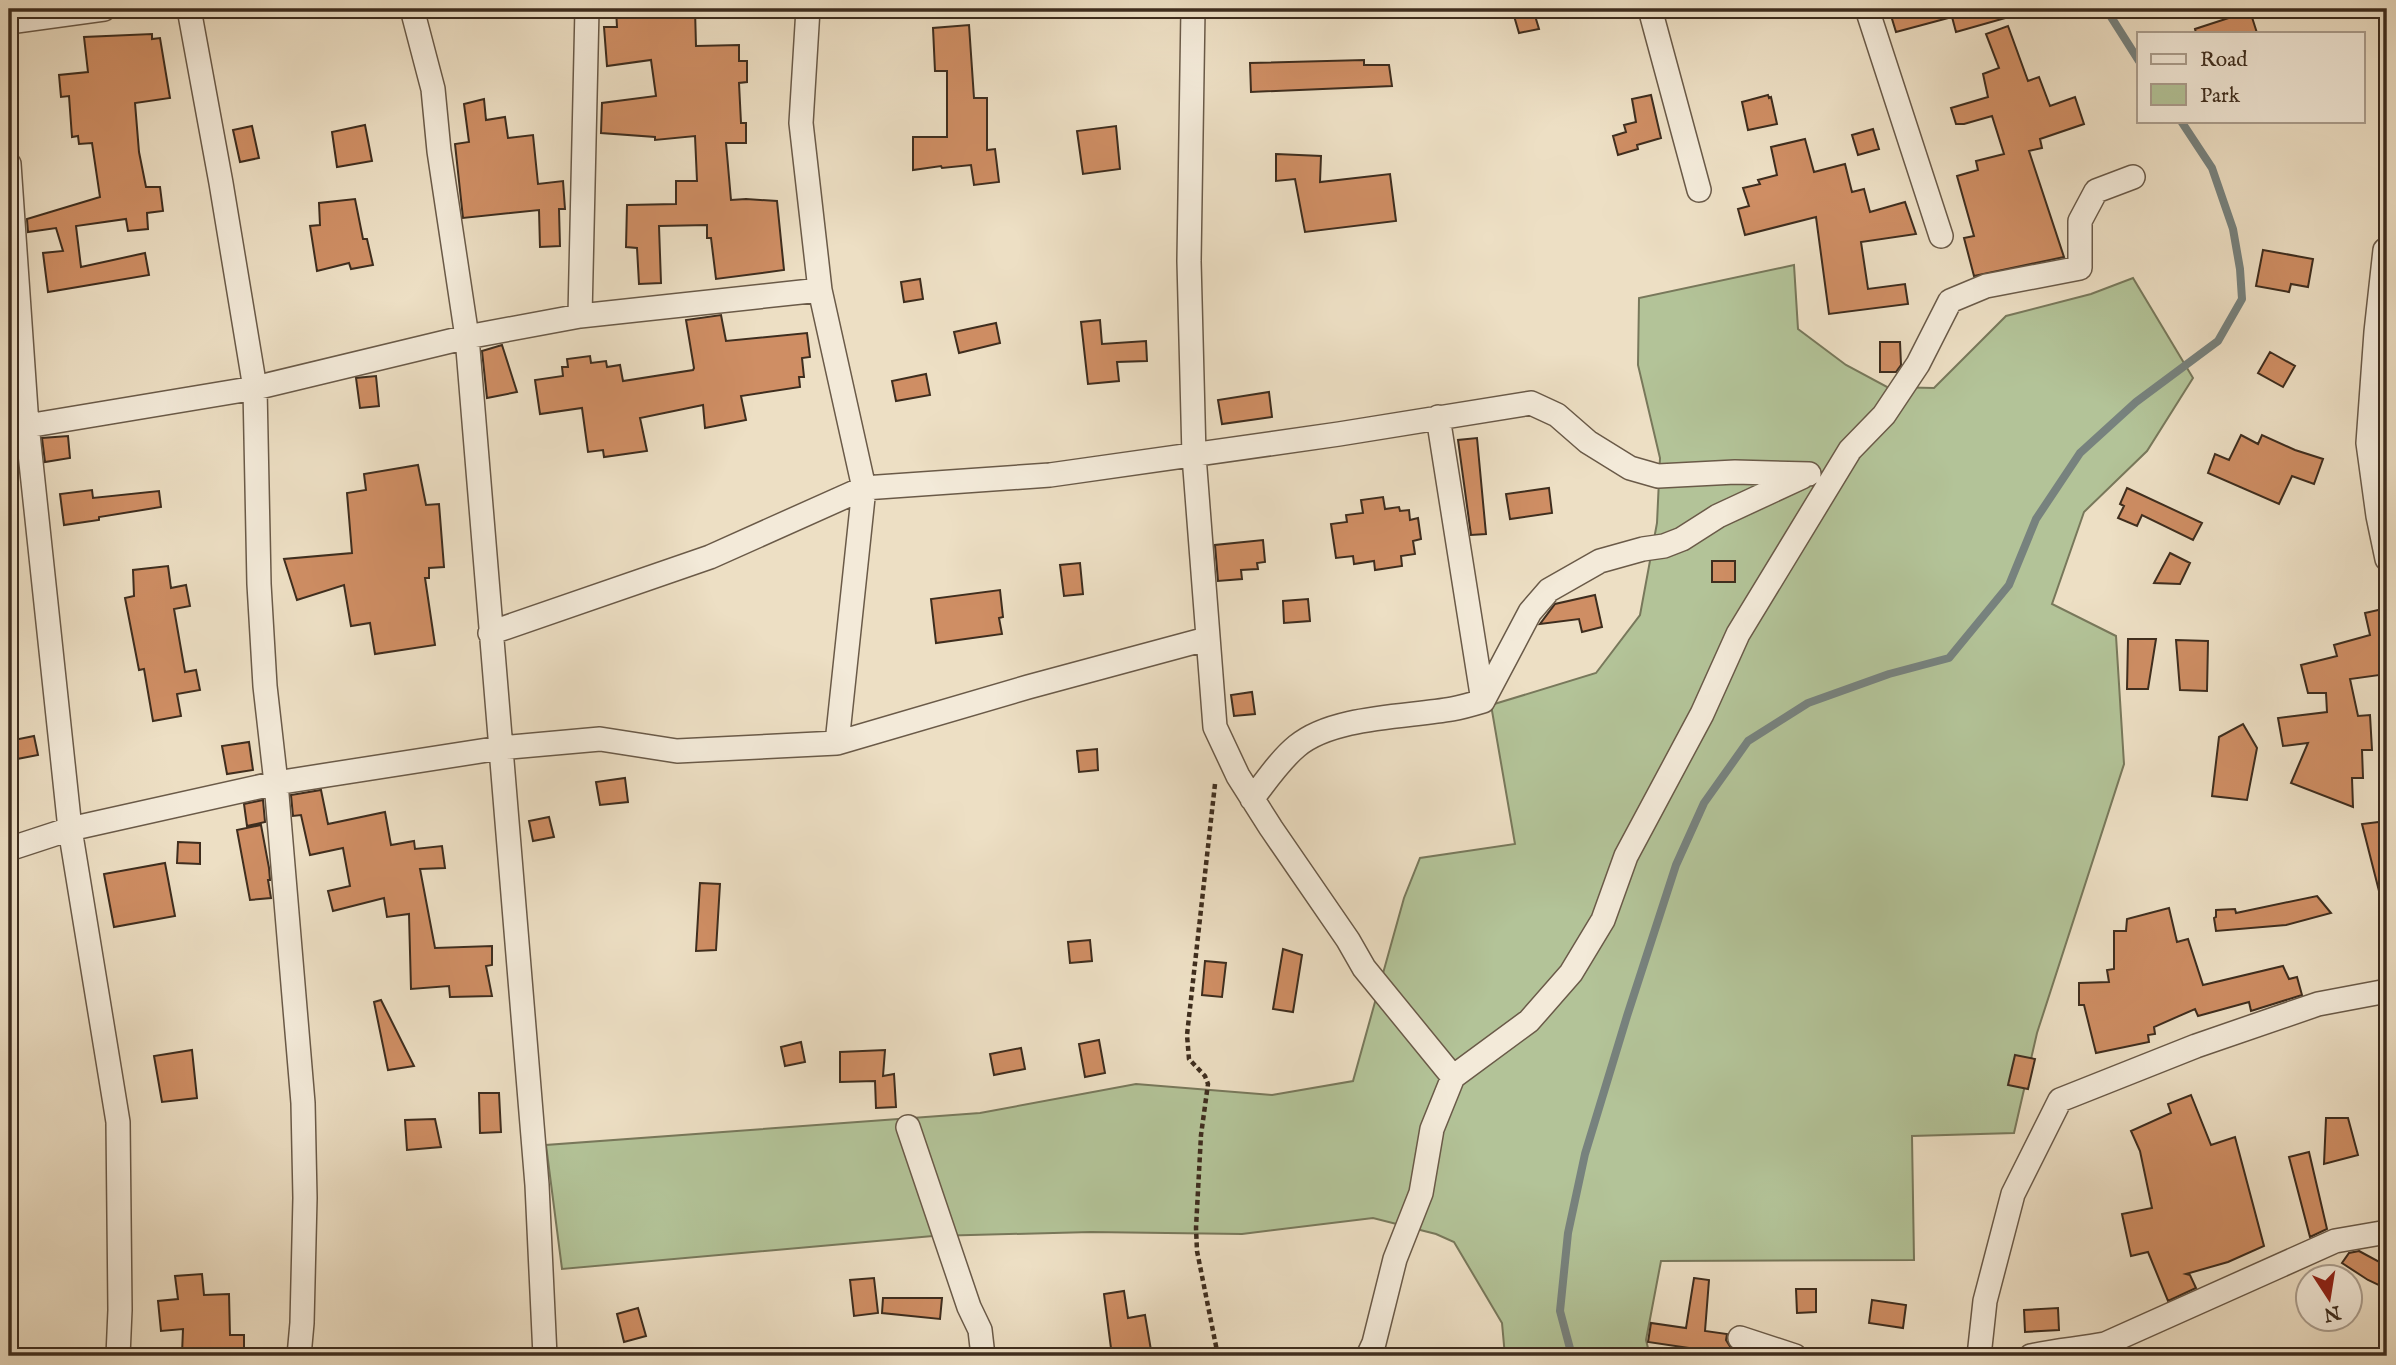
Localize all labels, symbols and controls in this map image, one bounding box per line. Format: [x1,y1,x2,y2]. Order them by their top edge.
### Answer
legend [2137,32,2364,122]
text: Road [2200,47,2248,74]
text: Park [2200,83,2241,110]
north arrow [2294,1264,2364,1334]
text: N [2321,1299,2344,1326]

